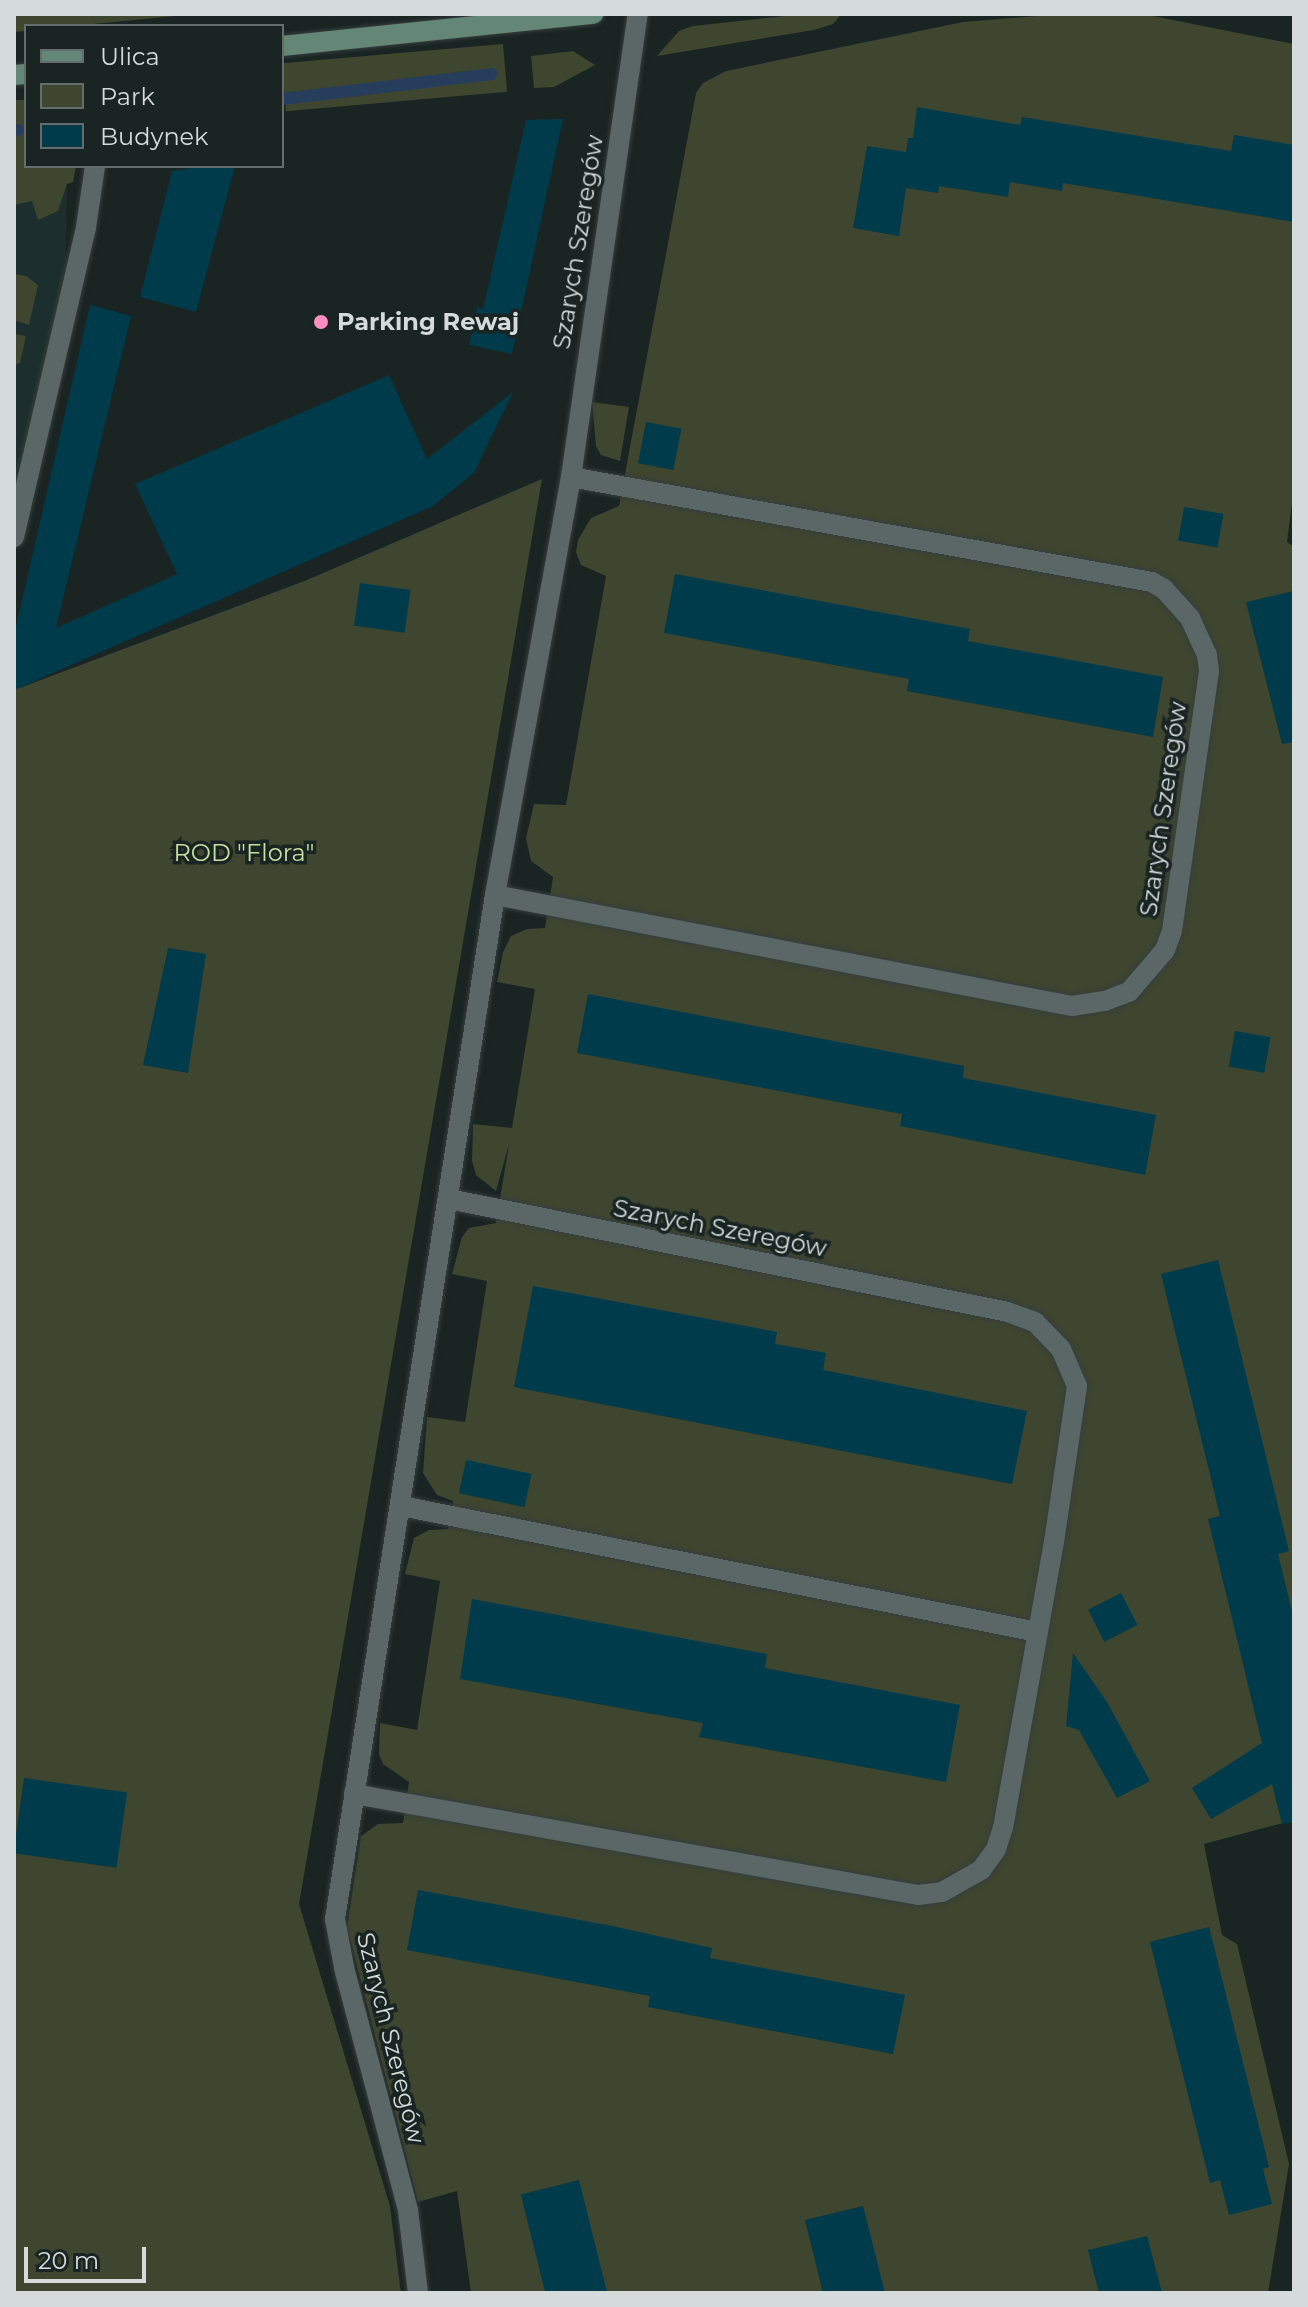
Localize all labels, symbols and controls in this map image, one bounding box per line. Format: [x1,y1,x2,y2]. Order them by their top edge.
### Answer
legend [24,24,284,168]
text: Ulica [100,42,160,71]
text: Park [100,82,155,111]
text: Budynek [100,122,208,151]
street label: Szarych Szeregów [547,133,609,351]
place label: Parking Rewaj [337,308,519,336]
marker: Parking Rewaj [312,313,330,331]
street label: Szarych Szeregów [1134,700,1192,918]
park label: ROD "Flora" [173,839,315,867]
street label: Szarych Szeregów [611,1193,829,1263]
street label: Szarych Szeregów [351,1929,431,2147]
scale bar [28,2231,150,2281]
text: 20 m [38,2246,99,2275]

